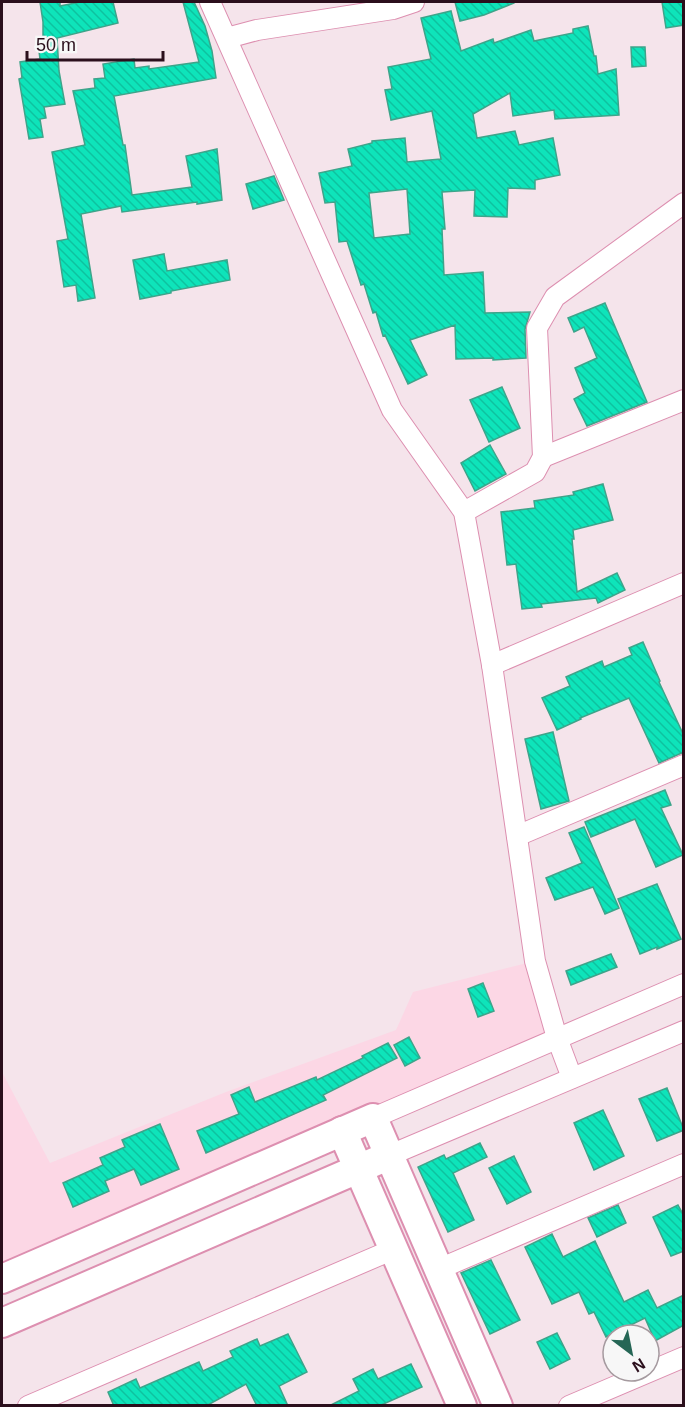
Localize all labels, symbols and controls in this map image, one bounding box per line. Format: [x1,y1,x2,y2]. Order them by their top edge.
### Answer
scale bar [27,24,164,62]
text: 50 m [36,35,76,55]
north arrow [601,1323,661,1383]
text: N [629,1355,648,1376]

